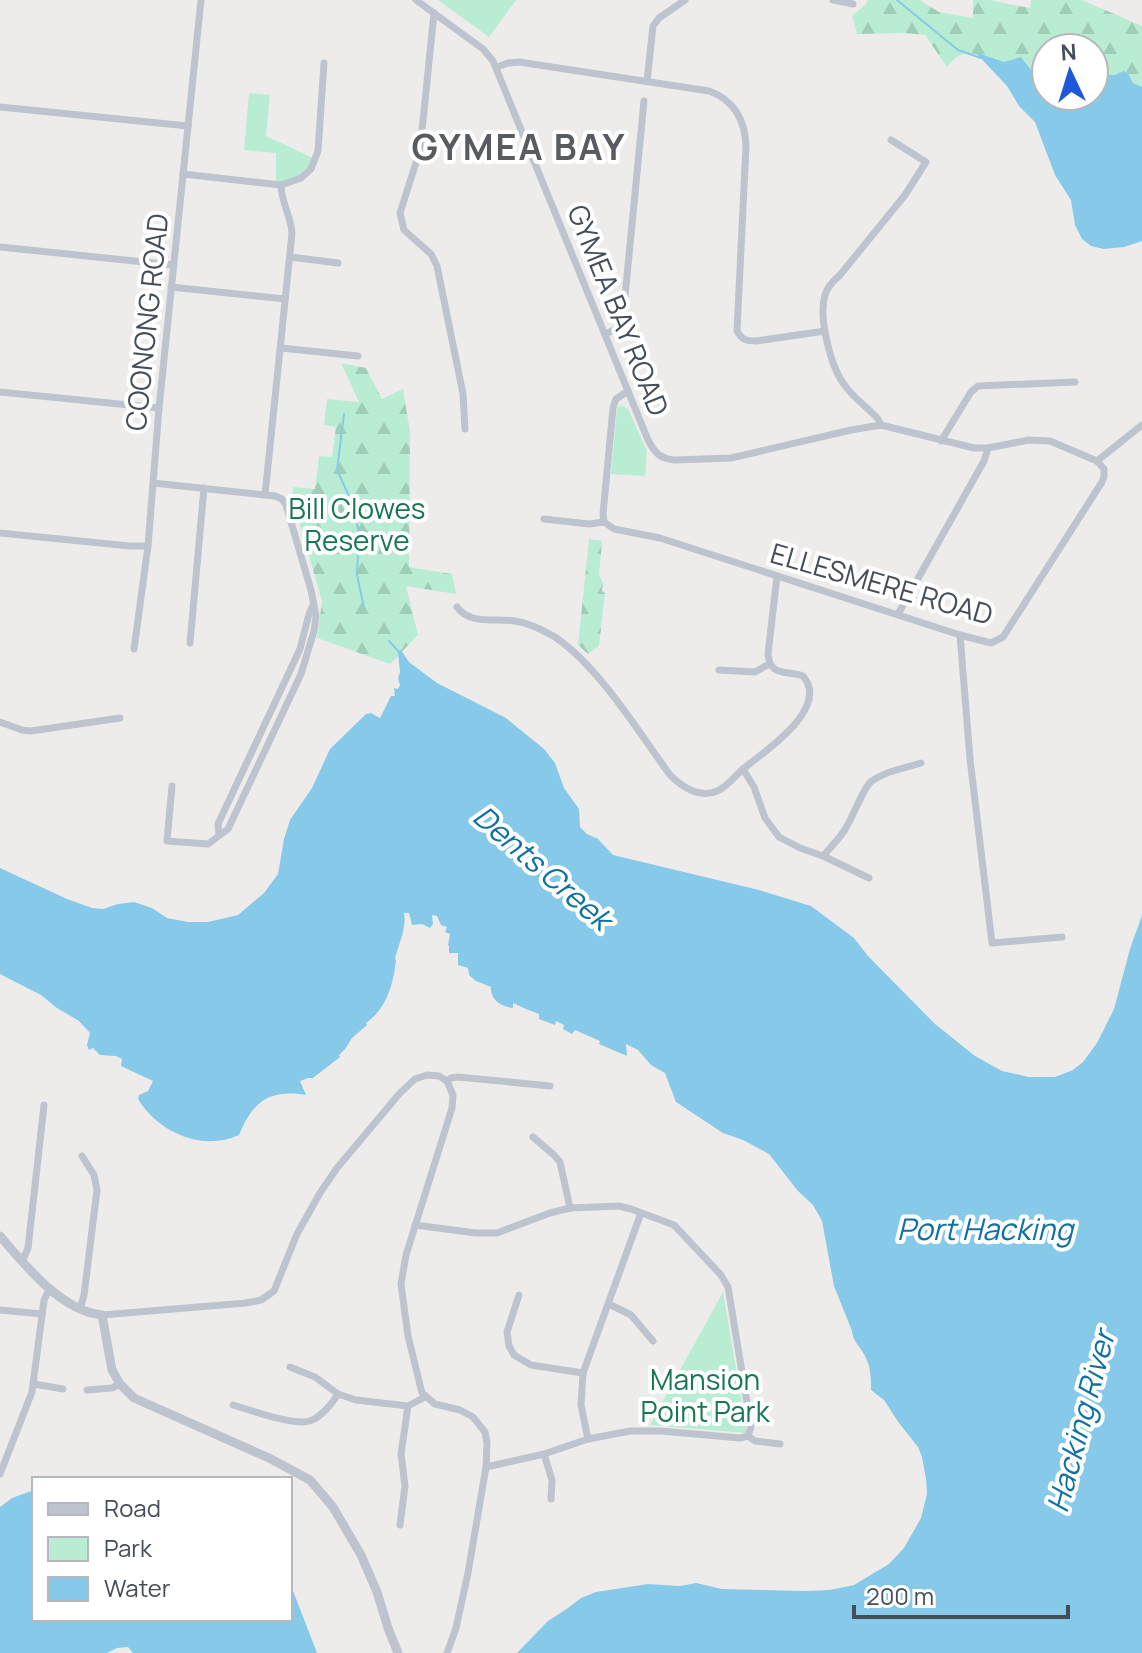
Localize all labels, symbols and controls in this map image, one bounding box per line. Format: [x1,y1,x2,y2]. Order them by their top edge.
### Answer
north arrow [1030,32,1110,112]
text: N [1060,37,1078,68]
district label: GYMEA BAY [411,122,627,171]
street label: GYMEA BAY ROAD [559,199,679,421]
street label: COONONG ROAD [116,211,176,433]
park label: Bill Clowes Reserve [289,489,425,559]
street label: ELLESMERE ROAD [766,533,998,633]
water label: Dents Creek [465,796,624,941]
water label: Port Hacking [897,1208,1075,1249]
water label: Hacking River [1036,1322,1125,1516]
park label: Mansion Point Park [640,1360,771,1430]
legend [32,1477,292,1621]
text: Road [104,1491,161,1524]
text: Park [104,1531,153,1564]
scale bar [854,1569,1068,1619]
text: Water [104,1571,171,1604]
text: 200 m [866,1579,934,1612]

